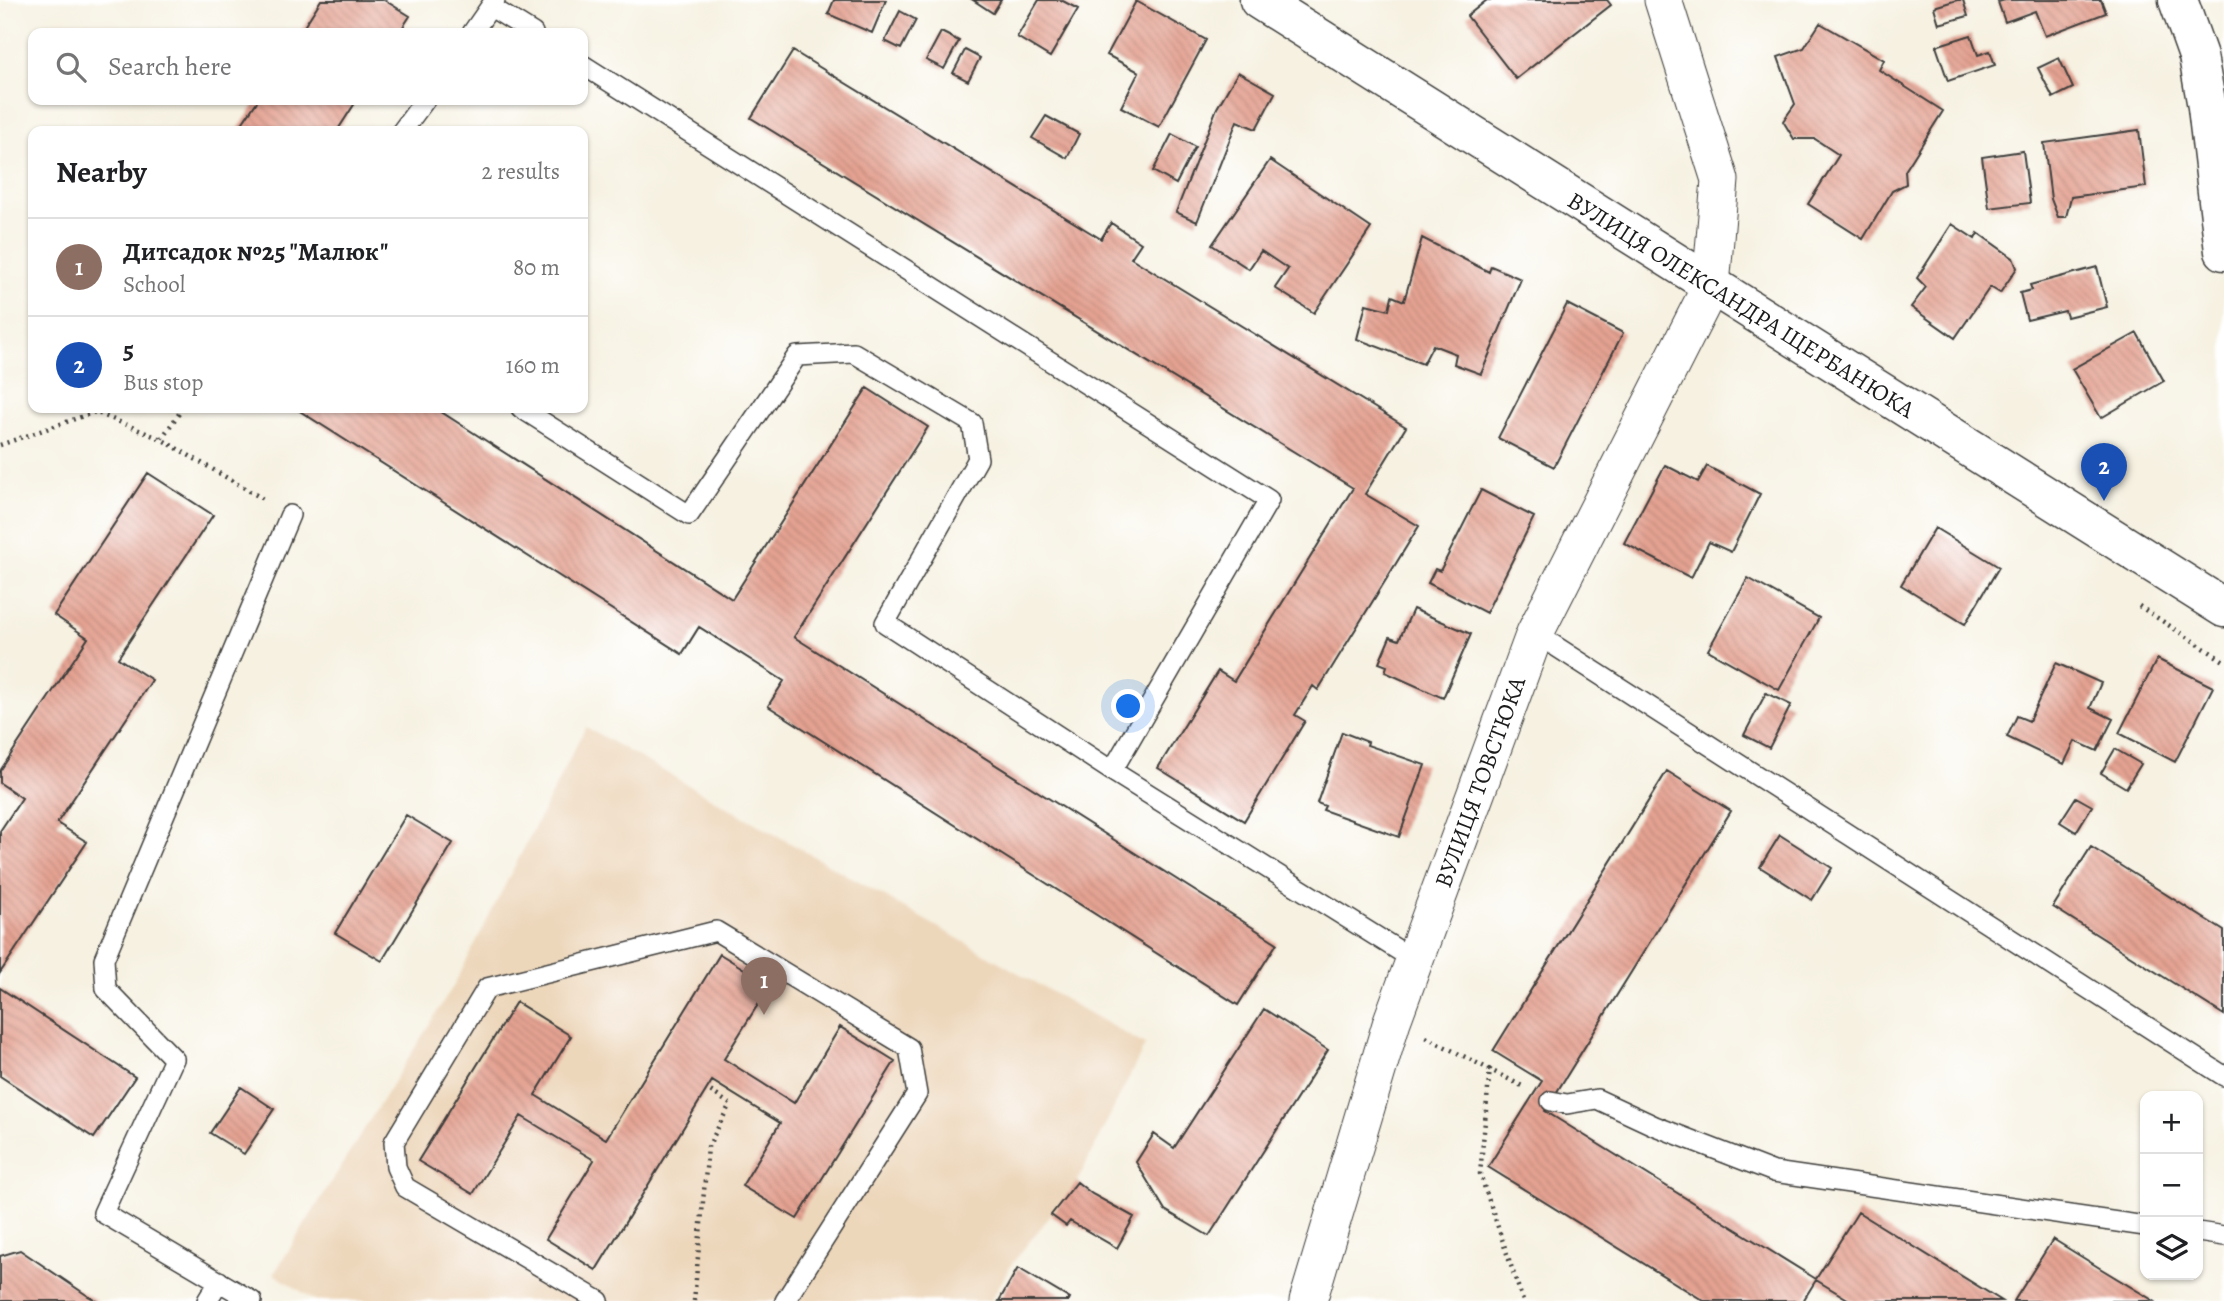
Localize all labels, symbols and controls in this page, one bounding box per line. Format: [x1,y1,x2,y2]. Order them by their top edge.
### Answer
search box [28,28,588,105]
icon: search [52,48,90,86]
text: Search here [108,49,232,84]
text: Nearby [56,152,147,192]
text: 2 results [482,156,560,187]
street label: ВУЛИЦЯ ОЛЕКСАНДРА ЩЕРБАНЮКА [1561,185,1921,426]
text: Дитсадок №25 "Малюк" [123,234,388,269]
text: 1 [75,252,83,283]
text: 80 m [513,252,560,283]
text: School [123,269,185,300]
text: 5 [123,332,134,367]
text: 2 [73,350,85,381]
text: 160 m [506,350,560,381]
text: Bus stop [123,367,203,398]
pin: 2 [2081,443,2127,501]
street label: ВУЛИЦЯ ТОВСТЮКА [1427,671,1533,892]
your location [1111,689,1145,723]
pin: 1 [741,957,787,1015]
map controls [2140,1091,2203,1280]
button: + [2140,1091,2203,1154]
button: − [2140,1154,2203,1217]
button: layers [2140,1217,2203,1280]

